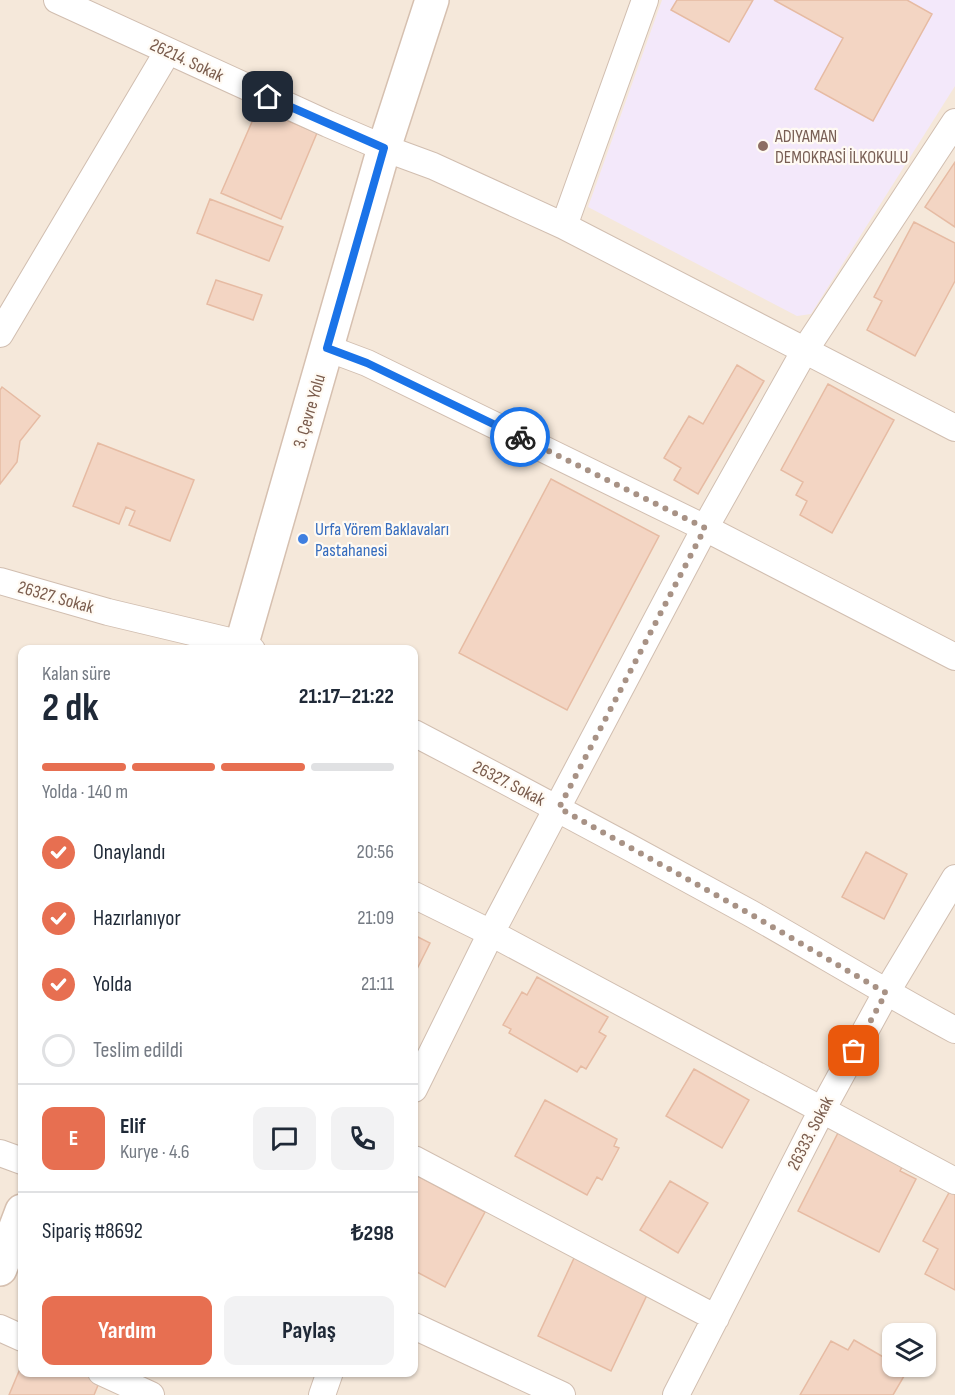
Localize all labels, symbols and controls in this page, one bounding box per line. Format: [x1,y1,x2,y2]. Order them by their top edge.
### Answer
street label: 26214. Sokak [147,34,227,87]
pin [242,71,293,122]
icon: home [251,80,284,113]
place label: ADIYAMAN DEMOKRASİ İLKOKULU [774,126,908,168]
marker: ADIYAMAN DEMOKRASİ İLKOKULU [756,139,770,153]
street label: 3. Çevre Yolu [289,372,330,451]
courier [490,407,550,467]
icon: bike [504,421,537,454]
place label: Urfa Yörem Baklavaları Pastahanesi [315,519,449,561]
marker: Urfa Yörem Baklavaları Pastahanesi [296,532,310,546]
street label: 26327. Sokak [15,577,96,618]
text: Kalan süre [42,662,111,686]
text: 21:17–21:22 [299,683,394,710]
text: 2 dk [42,685,99,732]
street label: 26327. Sokak [469,756,548,811]
text: Yolda · 140 m [42,780,128,804]
icon: check [42,836,75,869]
text: Onaylandı [93,839,165,866]
text: 20:56 [357,840,394,864]
icon: check [42,902,75,935]
text: Hazırlanıyor [93,905,181,932]
text: 21:09 [357,906,394,930]
icon: check [42,968,75,1001]
text: Yolda [93,971,132,998]
text: 21:11 [361,972,394,996]
pin [828,1025,879,1076]
icon: bag [837,1034,870,1067]
text: Teslim edildi [93,1037,183,1064]
street label: 26333. Sokak [783,1093,838,1174]
button: chat [253,1107,316,1170]
button: phone [331,1107,394,1170]
text: Elif [120,1113,146,1140]
text: E [69,1125,78,1152]
text: Kurye · 4.6 [120,1140,189,1164]
text: Sipariş #8692 [42,1218,143,1245]
text: ₺298 [351,1220,394,1247]
button: Yardım [42,1296,212,1365]
button: Paylaş [224,1296,394,1365]
map controls [882,1323,936,1377]
button: layers [882,1323,936,1377]

